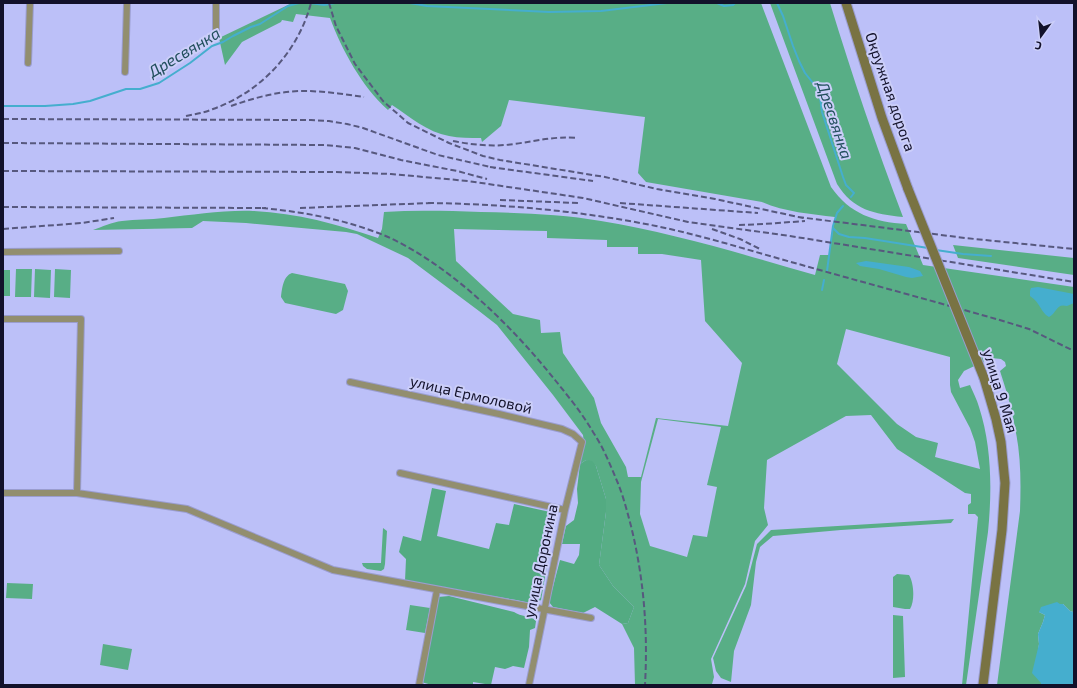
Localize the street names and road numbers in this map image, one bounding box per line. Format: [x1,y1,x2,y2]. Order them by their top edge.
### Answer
street label: Окружная дорога [861,30,920,154]
street label: улица 9 Мая [979,347,1022,435]
street label: улица Ермоловой [408,371,534,418]
street label: улица Доронина [519,502,562,620]

